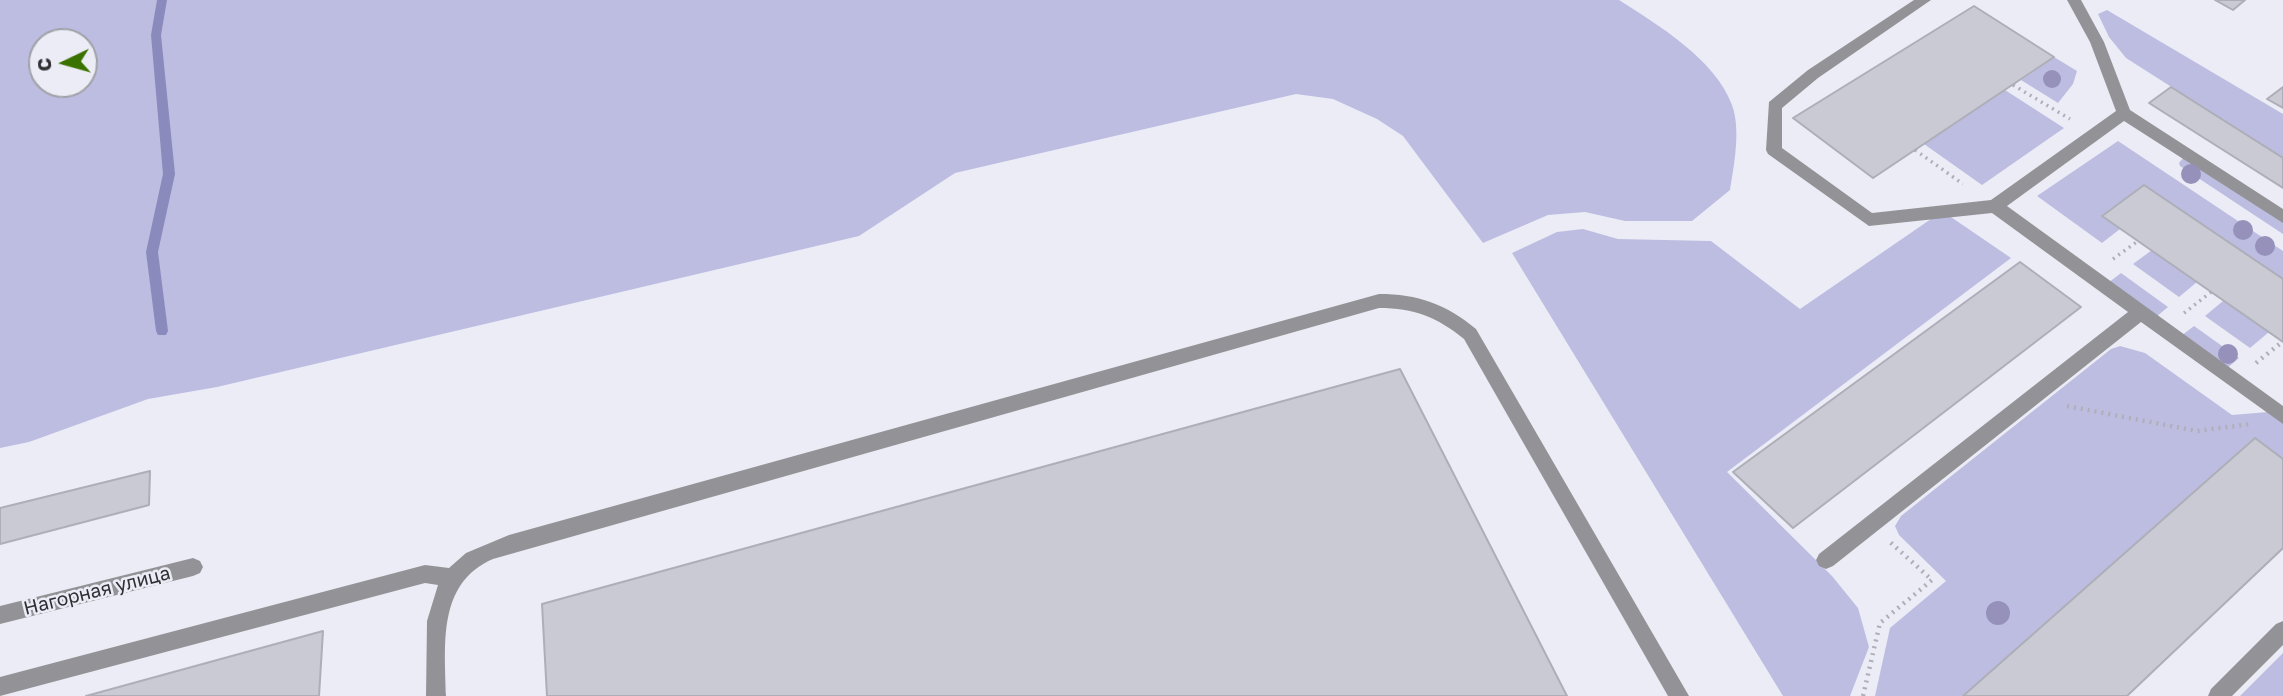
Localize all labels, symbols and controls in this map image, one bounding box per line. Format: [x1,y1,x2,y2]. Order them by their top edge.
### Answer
north arrow [28,28,98,98]
text: С [32,57,56,72]
street label: Нагорная улица [21,562,173,620]

